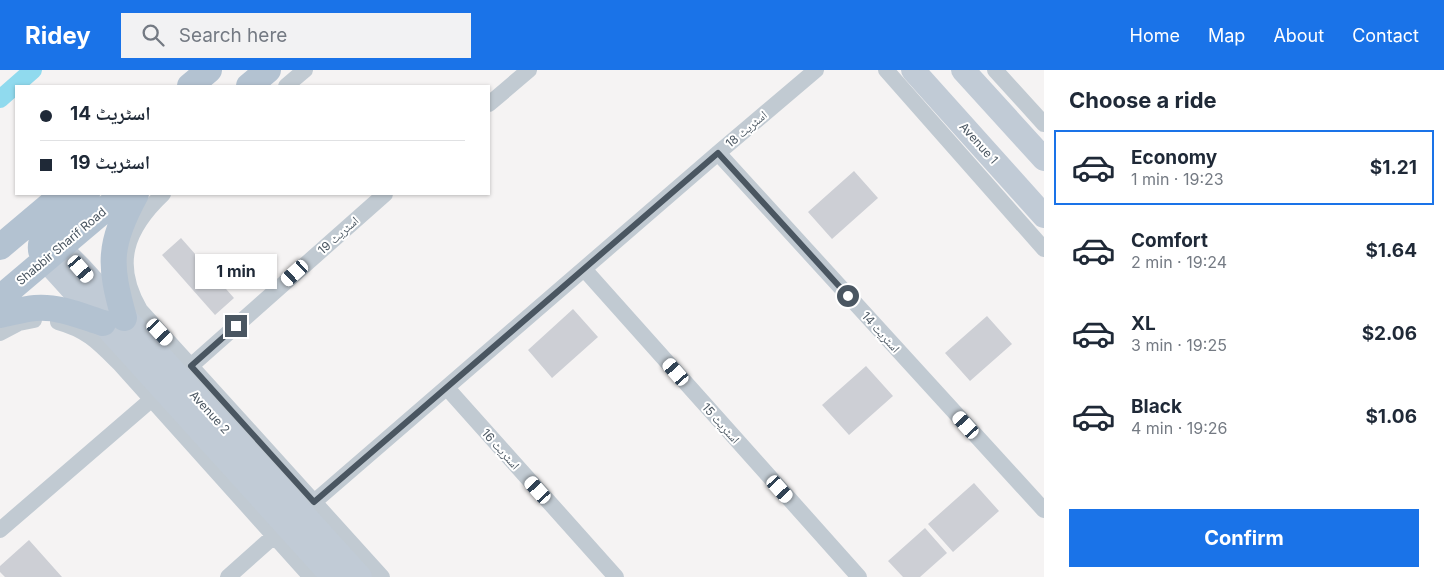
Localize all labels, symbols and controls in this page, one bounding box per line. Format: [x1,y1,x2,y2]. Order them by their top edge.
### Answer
search box [121,13,471,58]
text: Ridey [25,21,91,50]
icon: search [139,21,167,49]
text: Search here [179,24,287,47]
text: Home [1130,25,1180,46]
text: Map [1208,25,1245,46]
text: About [1273,25,1324,46]
text: Contact [1352,25,1419,46]
text: Choose a ride [1069,87,1217,113]
text: اسٹریٹ 14 [70,102,151,125]
street label: اسٹریٹ 18 [722,107,770,151]
street label: Avenue 1 [957,119,1001,167]
icon: car [1071,145,1116,190]
text: Economy [1131,146,1217,169]
text: اسٹریٹ 19 [70,151,150,174]
text: $1.21 [1370,156,1417,179]
text: 1 min · 19:23 [1131,169,1224,189]
street label: Shabbir Sharif Road [13,204,109,288]
street label: اسٹریٹ 19 [315,213,362,257]
icon: car [1071,228,1116,273]
text: Comfort [1131,229,1208,252]
text: $1.64 [1365,239,1417,262]
text: 2 min · 19:24 [1131,252,1227,272]
car [65,253,96,285]
callout: 1 min [195,254,277,288]
car [278,257,311,289]
text: 1 min [216,261,256,281]
route start [837,285,859,307]
street label: اسٹریٹ 14 [859,308,903,356]
icon: car [1071,311,1116,356]
text: XL [1131,312,1156,335]
route end [225,315,247,337]
car [144,316,175,348]
text: $2.06 [1362,322,1417,345]
text: 3 min · 19:25 [1131,335,1227,355]
car [660,356,691,388]
street label: Avenue 2 [187,387,233,437]
icon: car [1071,394,1116,439]
text: Black [1131,395,1182,418]
street label: اسٹریٹ 15 [699,400,743,447]
text: $1.06 [1365,405,1417,428]
car [950,409,981,441]
text: 4 min · 19:26 [1131,418,1228,438]
street label: اسٹریٹ 16 [479,426,523,473]
car [764,473,795,505]
car [522,474,553,506]
button: Confirm [1069,509,1419,567]

